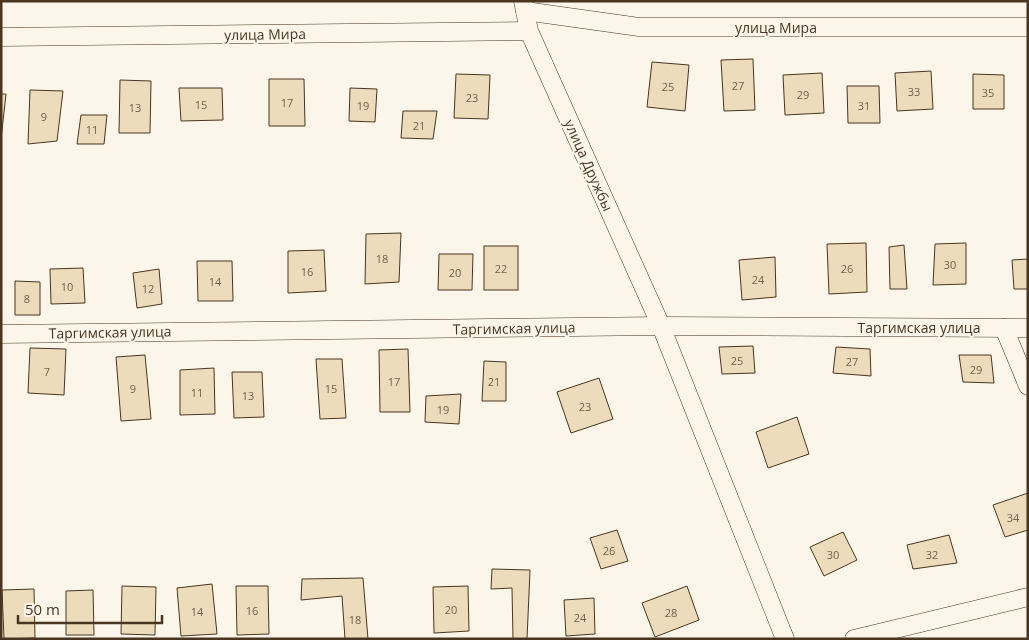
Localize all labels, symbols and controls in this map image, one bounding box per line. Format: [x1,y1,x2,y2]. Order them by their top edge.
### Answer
street label: улица Мира [735,18,817,37]
street label: улица Мира [224,24,306,44]
house number: 27 [732,78,744,93]
house number: 25 [662,79,674,94]
house number: 33 [908,84,920,99]
house number: 35 [982,85,994,100]
house number: 29 [797,87,809,102]
house number: 23 [466,90,478,105]
house number: 17 [281,95,293,110]
house number: 15 [195,97,207,112]
house number: 19 [357,98,369,113]
house number: 31 [858,98,870,113]
house number: 13 [129,100,141,115]
house number: 9 [41,109,47,124]
street label: улица Дружбы [560,116,618,214]
house number: 21 [413,118,425,133]
house number: 11 [86,122,98,137]
house number: 18 [376,251,388,266]
house number: 30 [944,257,956,272]
house number: 22 [495,261,507,276]
house number: 26 [841,261,853,276]
house number: 16 [301,264,313,279]
house number: 20 [449,265,461,280]
house number: 24 [752,272,765,287]
house number: 14 [209,274,222,289]
house number: 10 [61,279,73,294]
house number: 12 [142,281,154,296]
house number: 8 [24,291,30,306]
street label: Таргимская улица [452,317,576,339]
street label: Таргимская улица [858,318,980,337]
street label: Таргимская улица [48,321,172,343]
house number: 25 [731,353,743,368]
house number: 27 [846,354,858,369]
house number: 29 [970,362,982,377]
house number: 7 [44,364,50,379]
house number: 17 [388,374,400,389]
house number: 21 [488,374,500,389]
house number: 9 [130,381,136,396]
house number: 15 [325,381,337,396]
house number: 11 [191,385,203,400]
house number: 13 [242,388,254,403]
house number: 23 [579,399,591,414]
house number: 19 [437,402,449,417]
house number: 34 [1007,510,1020,525]
house number: 26 [603,543,615,558]
house number: 30 [827,547,839,562]
house number: 32 [926,547,938,562]
scale bar [18,592,161,624]
text: 50 m [25,599,60,619]
house number: 20 [445,602,457,617]
house number: 16 [246,603,258,618]
house number: 14 [191,604,204,619]
house number: 28 [665,605,677,620]
house number: 24 [574,610,587,625]
house number: 18 [349,612,361,627]

